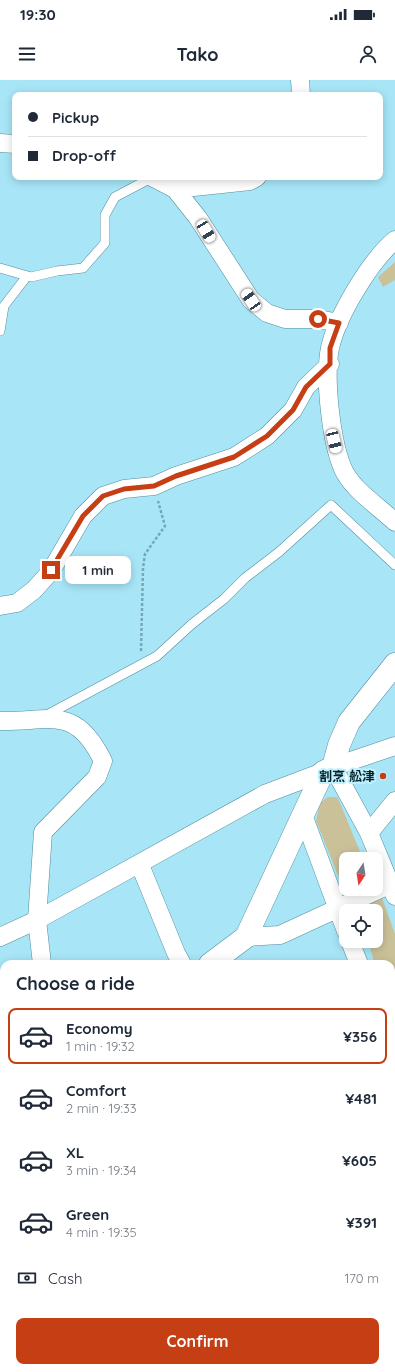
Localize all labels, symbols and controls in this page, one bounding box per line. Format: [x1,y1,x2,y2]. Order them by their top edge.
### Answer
text: 19:30 [20,5,56,24]
icon: menu [16,43,38,65]
text: Tako [177,43,218,66]
icon: person [357,43,379,65]
text: Pickup [52,108,99,127]
text: Drop-off [52,146,116,165]
car [195,218,217,244]
car [239,287,263,313]
route start [309,310,327,328]
car [325,428,343,454]
callout: 1 min [65,556,131,584]
route end [42,561,60,579]
text: 1 min [82,562,114,578]
place label: 割烹 舩津 [319,768,375,784]
marker: 割烹 舩津 [378,771,388,781]
north arrow [339,852,383,896]
map controls [339,852,383,948]
button: locate [339,904,383,948]
text: Choose a ride [16,972,135,995]
icon: car [18,1018,54,1054]
text: Economy [66,1019,133,1038]
text: ¥356 [343,1027,377,1046]
text: 1 min · 19:32 [66,1038,135,1054]
icon: car [18,1080,54,1116]
text: Comfort [66,1081,127,1100]
text: ¥481 [345,1089,377,1108]
text: 2 min · 19:33 [66,1100,137,1116]
icon: car [18,1142,54,1178]
text: XL [66,1143,84,1162]
text: ¥605 [342,1151,377,1170]
text: 3 min · 19:34 [66,1162,136,1178]
icon: car [18,1204,54,1240]
text: Green [66,1205,109,1224]
text: ¥391 [346,1213,377,1232]
text: 4 min · 19:35 [66,1224,137,1240]
icon: cash [16,1267,38,1289]
text: Cash [48,1269,82,1288]
text: 170 m [344,1270,379,1286]
button: Confirm [16,1318,379,1364]

